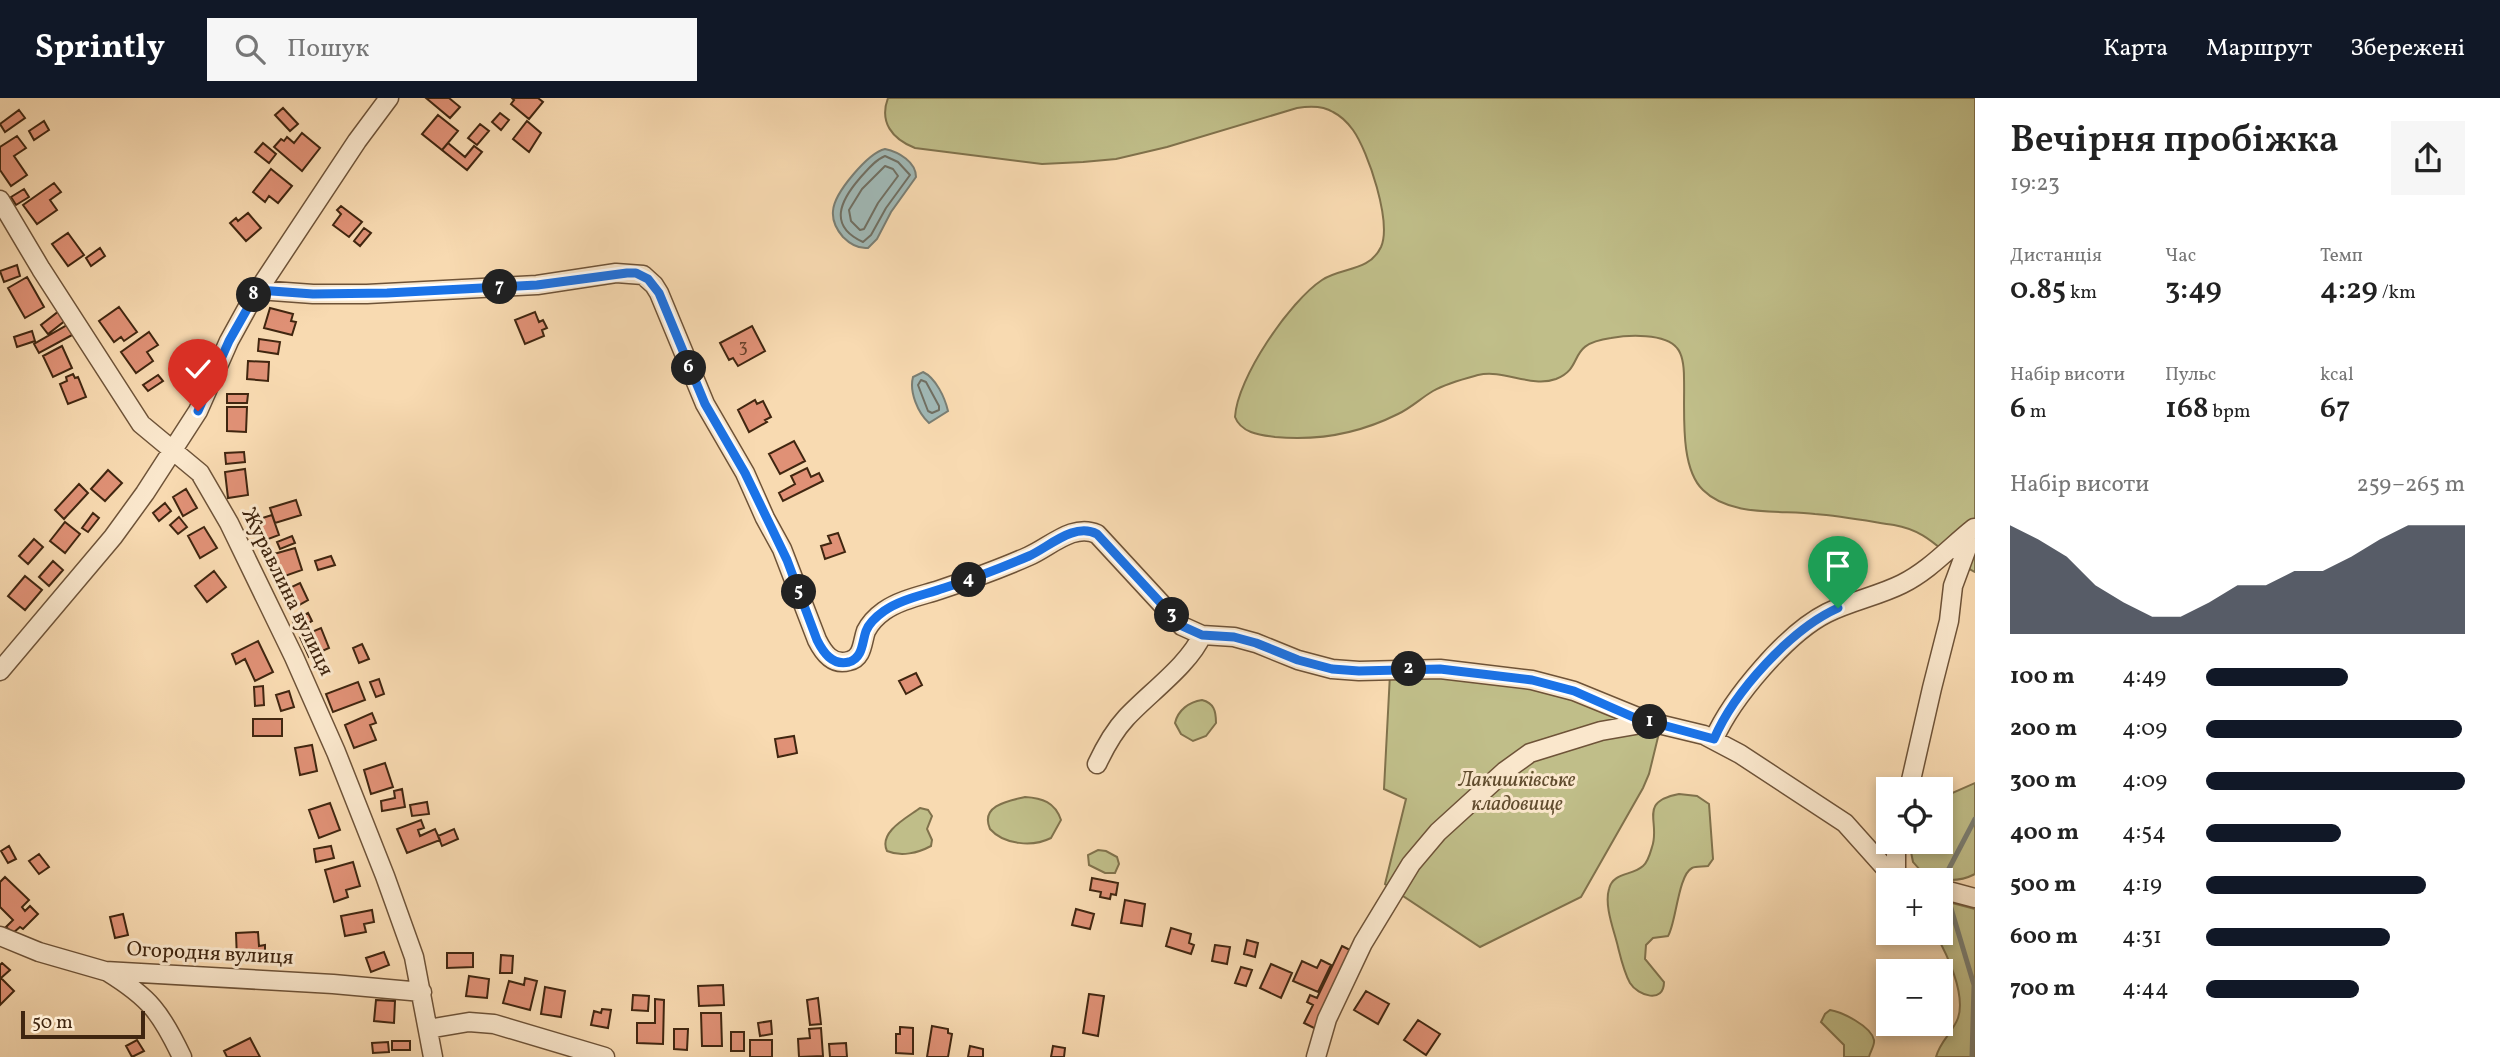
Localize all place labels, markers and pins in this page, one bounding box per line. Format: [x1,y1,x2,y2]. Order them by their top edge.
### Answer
pin: 7 [482,270,518,304]
pin: 8 [236,278,272,312]
pin [168,339,228,411]
pin: 6 [672,350,706,386]
pin [1808,536,1868,608]
pin: 4 [951,562,986,598]
pin: 5 [782,574,816,610]
pin: 3 [1154,598,1190,632]
pin: 2 [1392,652,1426,686]
pin: 1 [1632,704,1668,740]

